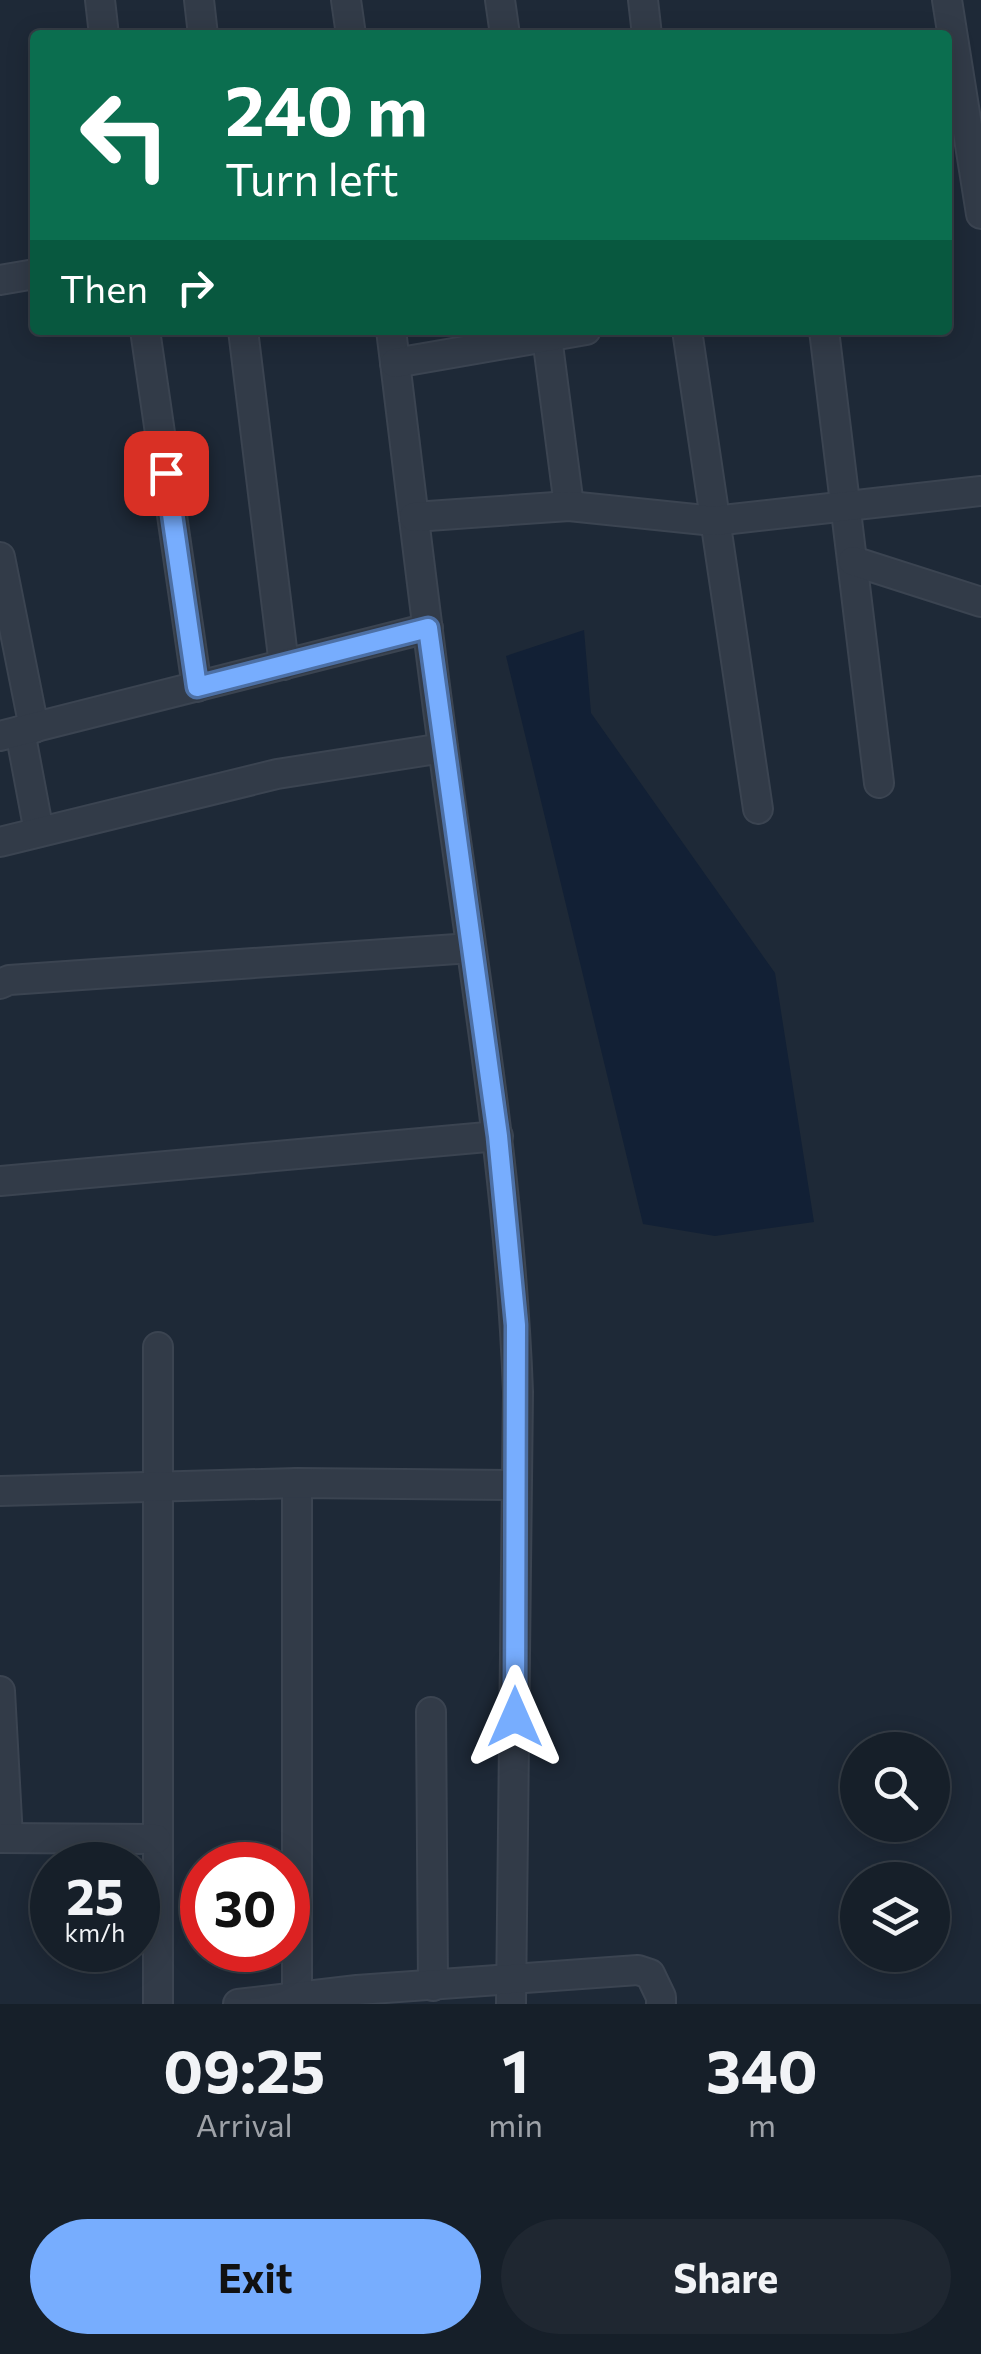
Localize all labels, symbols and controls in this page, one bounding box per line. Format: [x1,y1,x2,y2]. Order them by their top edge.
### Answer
text: 240 m [225,65,428,150]
icon: left [60,70,190,200]
text: Turn left [225,150,399,205]
icon: right [168,260,223,315]
text: Then [60,264,148,311]
pin [124,431,209,516]
icon: arrive [139,446,194,501]
position arrow [463,1665,567,1769]
map controls [840,1732,950,1972]
button: search [840,1732,950,1842]
speed limit sign: 30 [180,1842,310,1972]
button: layers [840,1862,950,1972]
text: 25 [66,1864,124,1925]
text: km/h [65,1917,125,1947]
text: 09:25 [163,2032,325,2105]
text: 1 [502,2032,529,2105]
text: 340 [706,2032,818,2105]
text: Arrival [196,2104,293,2144]
text: min [488,2104,543,2144]
text: m [748,2104,776,2144]
button: Exit [30,2219,481,2334]
button: Share [501,2219,951,2334]

